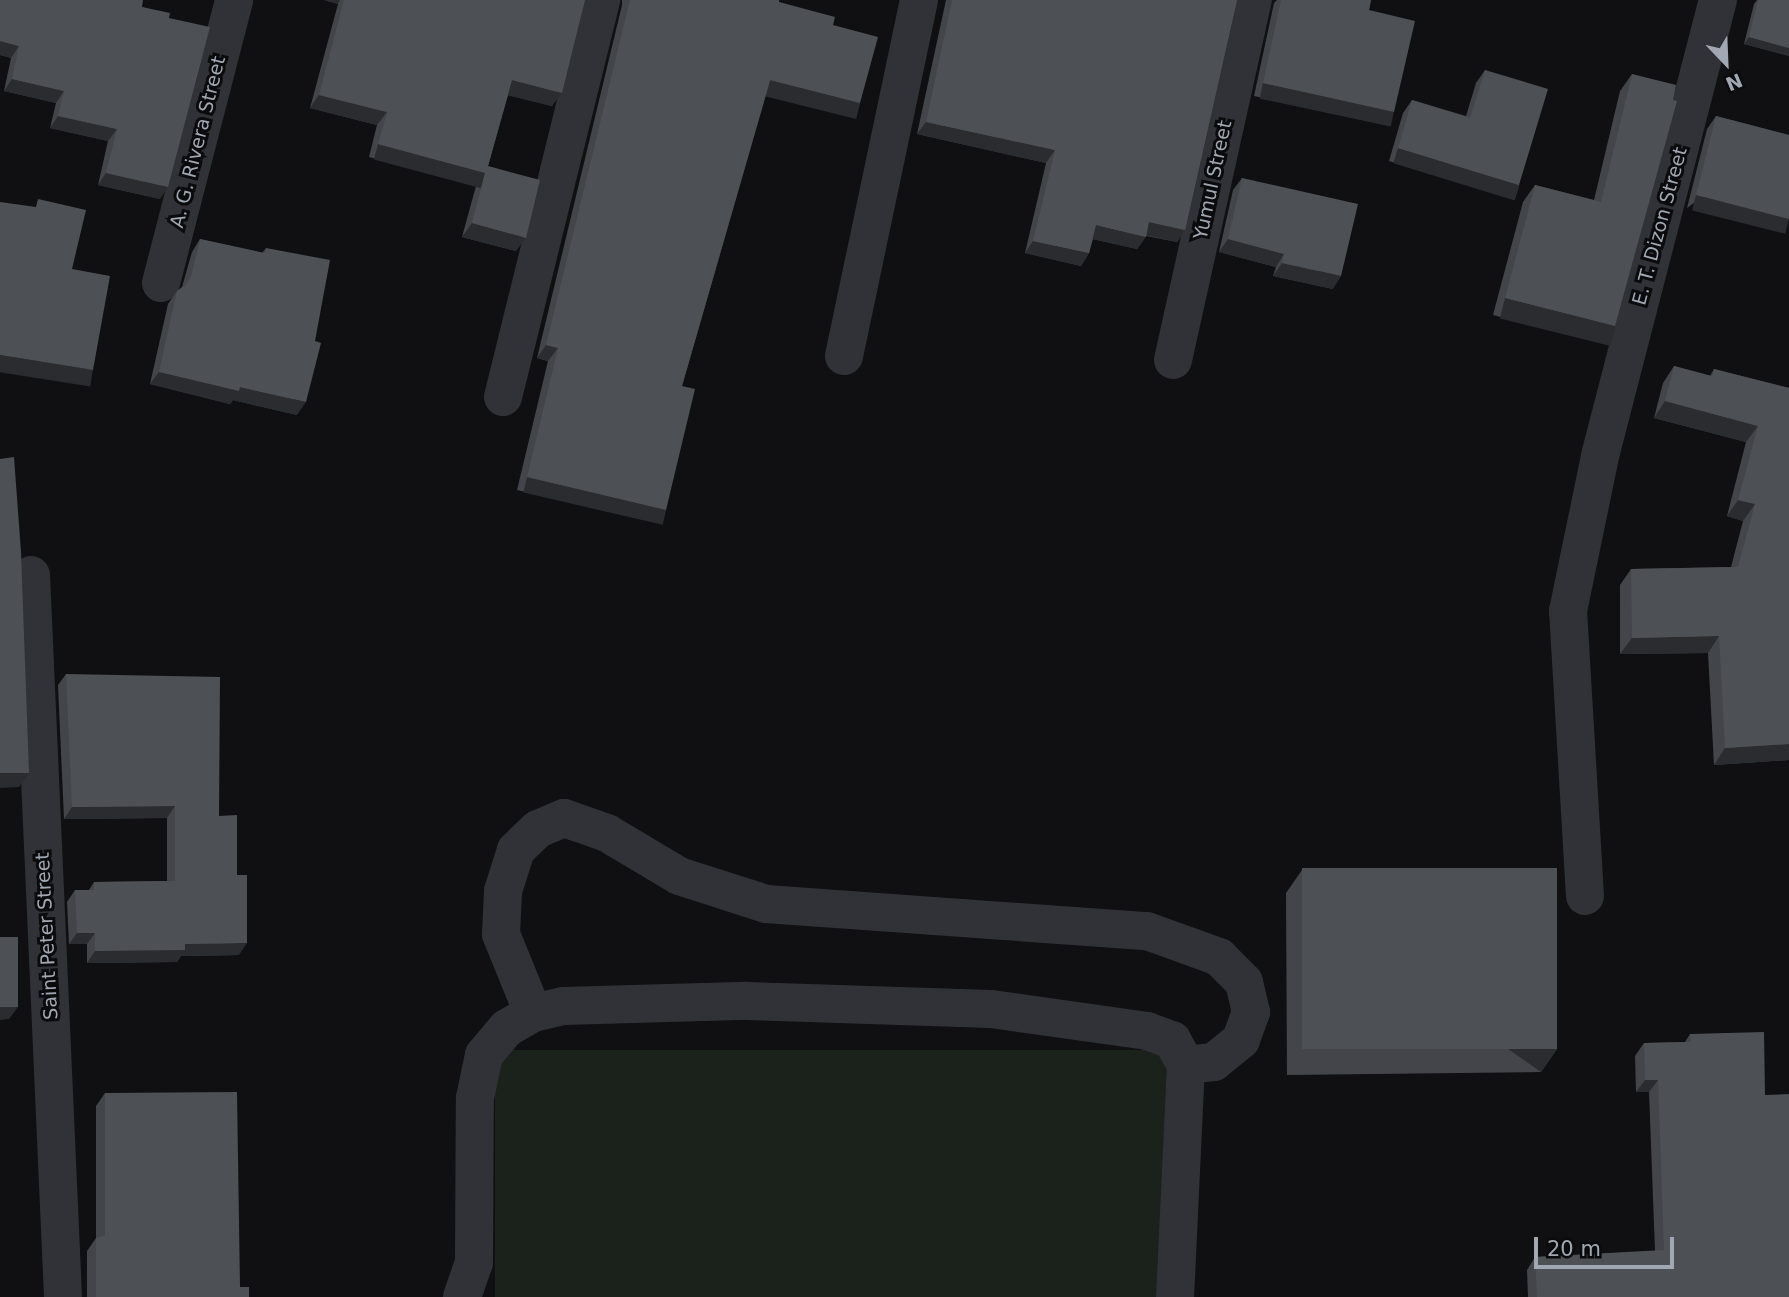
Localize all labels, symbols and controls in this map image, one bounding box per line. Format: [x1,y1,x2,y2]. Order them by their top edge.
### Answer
north arrow [1691,28,1761,98]
street label: A. G. Rivera Street [166,54,230,230]
text: N [1723,69,1746,96]
street label: Yumul Street [1189,118,1237,242]
street label: E. T. Dizon Street [1628,144,1692,308]
street label: Saint Peter Street [31,852,63,1020]
scale bar [1537,1224,1677,1268]
text: 20 m [1547,1237,1601,1261]

